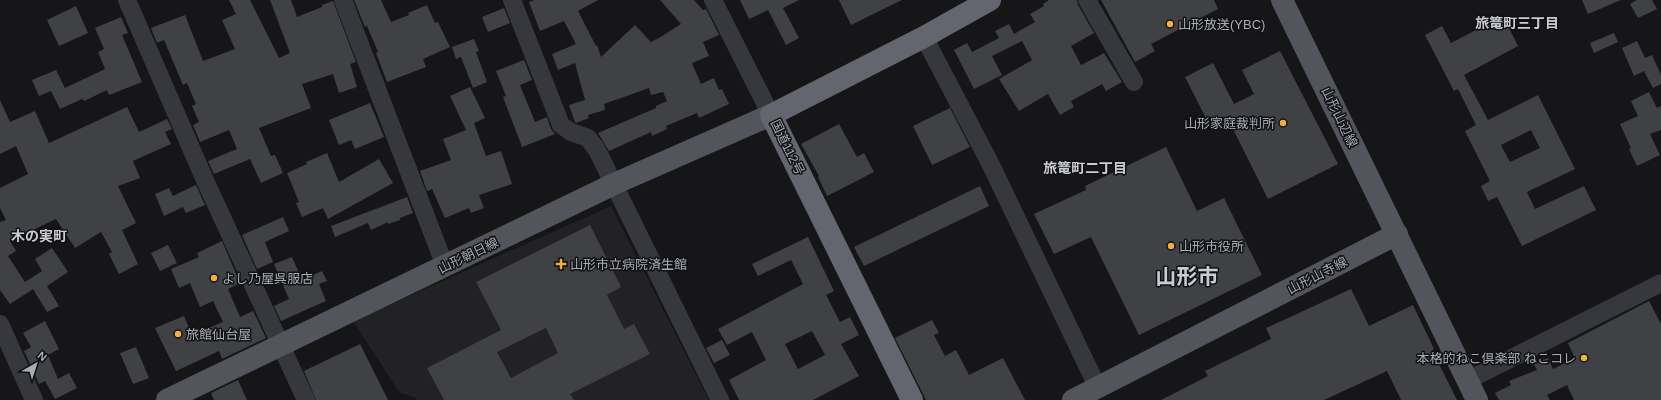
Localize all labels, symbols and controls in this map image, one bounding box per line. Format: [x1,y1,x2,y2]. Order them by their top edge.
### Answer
district label: 旅篭町三丁目 [1475,15,1559,31]
place label: 山形放送(YBC) [1178,17,1265,32]
marker: 山形放送(YBC) [1165,19,1175,29]
street label: 山形山辺線 [1319,85,1361,150]
place label: 山形家庭裁判所 [1184,116,1275,131]
street label: 国道112号 [768,117,807,177]
marker: 山形家庭裁判所 [1278,118,1288,128]
district label: 旅篭町二丁目 [1043,160,1127,176]
district label: 木の実町 [11,228,67,244]
street label: 山形朝日線 [436,234,501,276]
place label: 山形市役所 [1179,239,1244,254]
marker: 山形市役所 [1166,241,1176,251]
street label: 山形山寺線 [1285,254,1350,297]
place label: 山形市立病院済生館 [570,257,687,272]
marker: 山形市立病院済生館 [555,258,567,270]
district label: 山形市 [1156,265,1219,288]
place label: よし乃屋呉服店 [222,271,313,286]
marker: よし乃屋呉服店 [209,273,219,283]
place label: 旅館仙台屋 [186,327,251,342]
marker: 旅館仙台屋 [173,329,183,339]
north arrow [16,344,56,384]
text: N [35,349,49,363]
place label: 本格的ねこ倶楽部 ねこコレ [1416,351,1576,366]
marker: 本格的ねこ倶楽部 ねこコレ [1579,353,1589,363]

